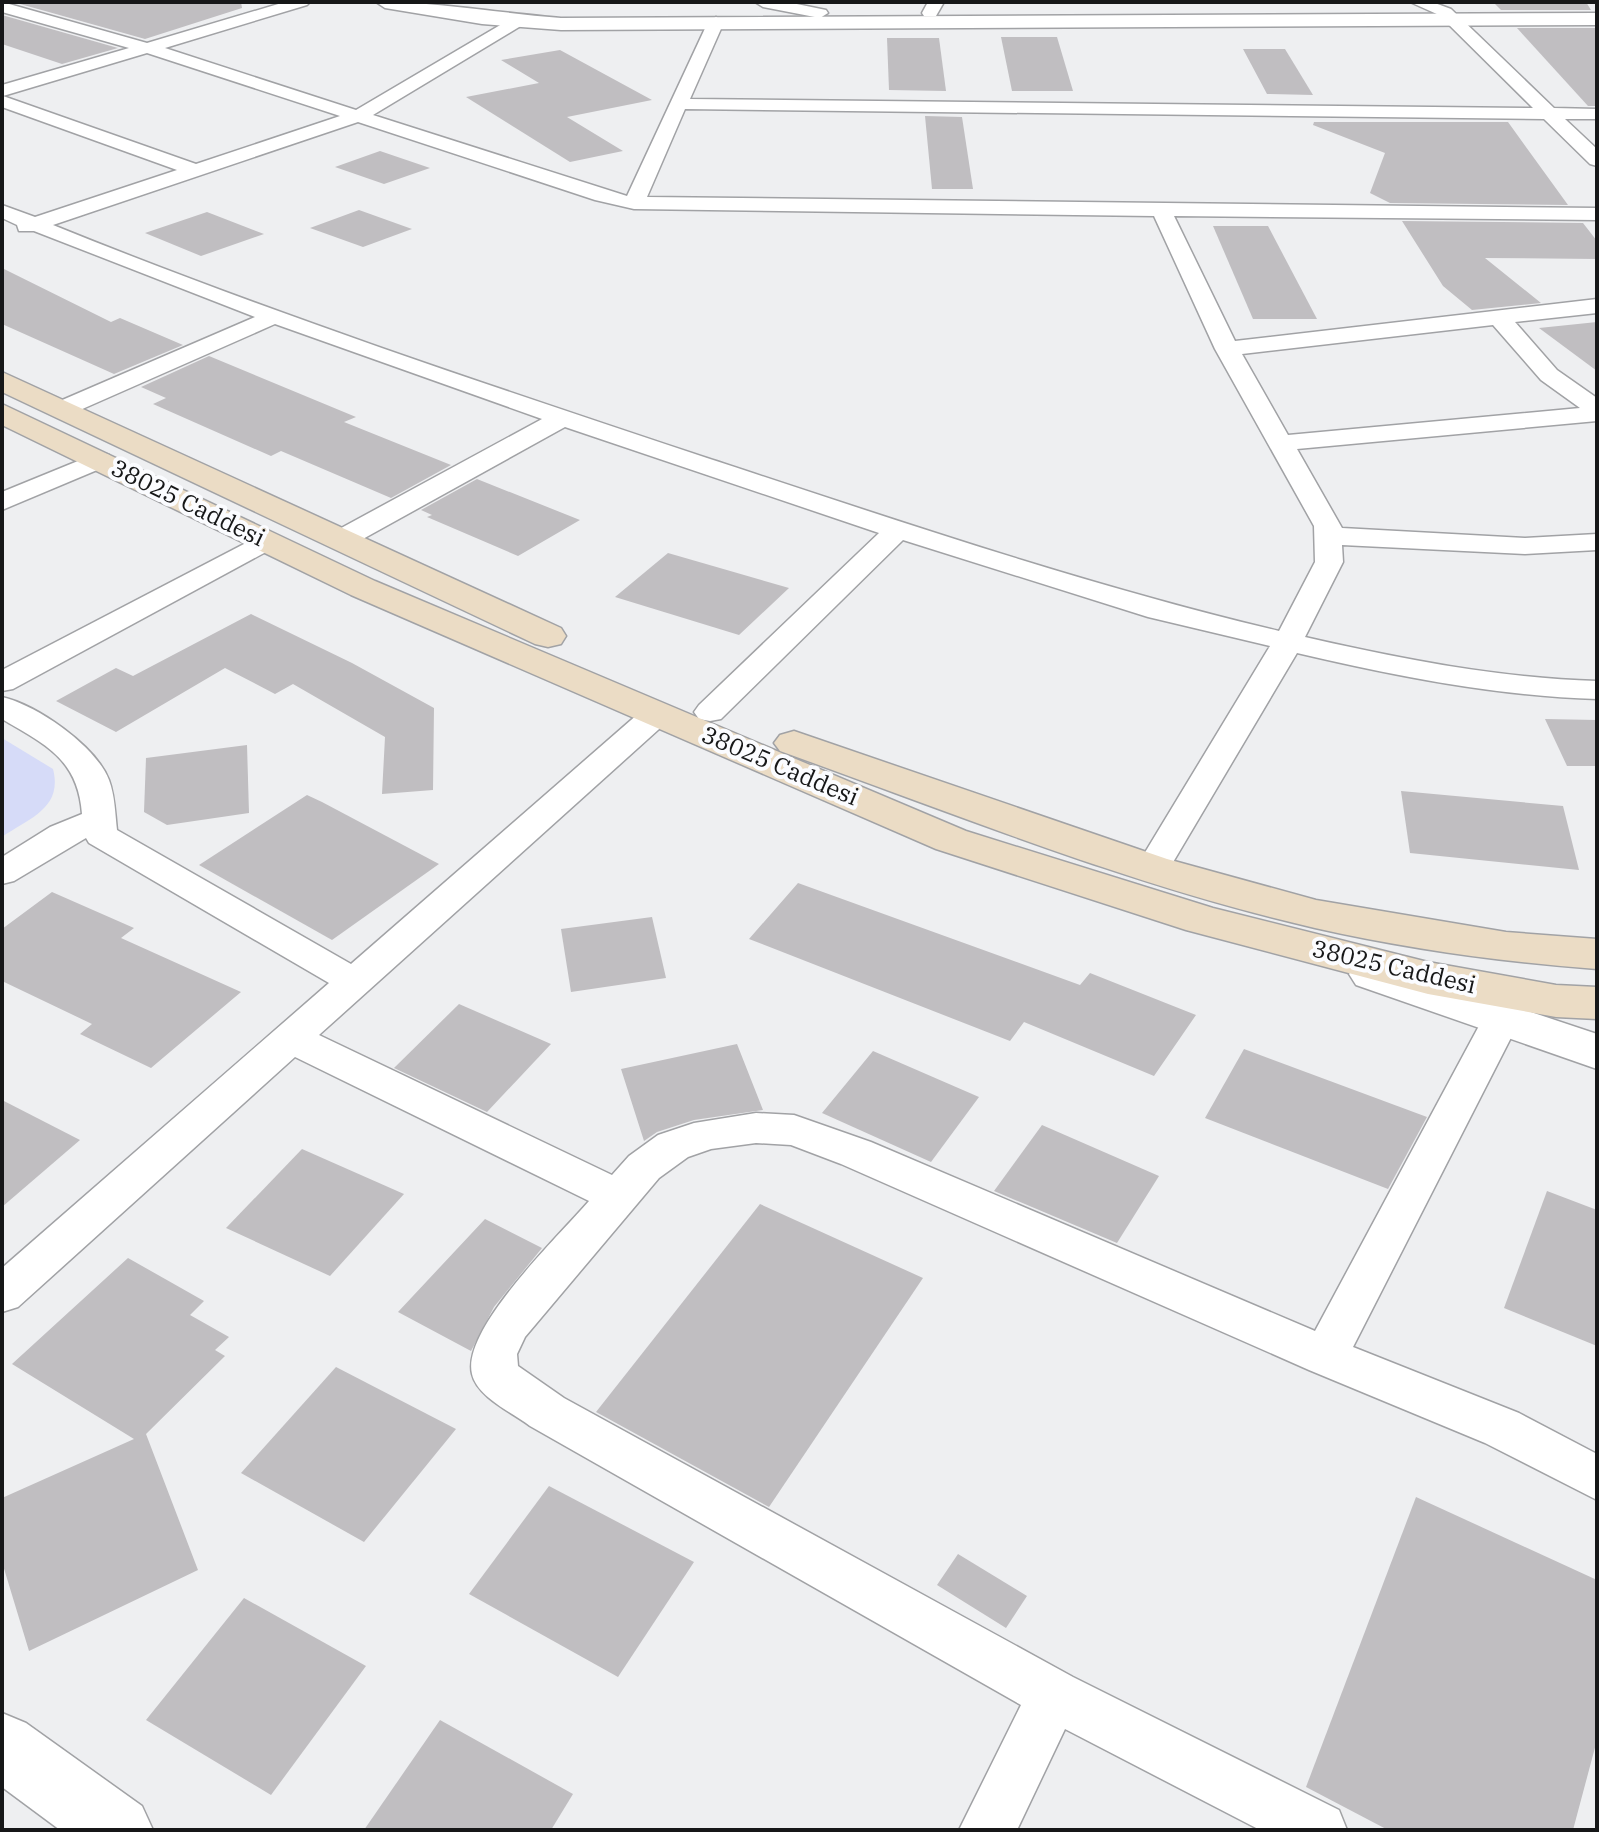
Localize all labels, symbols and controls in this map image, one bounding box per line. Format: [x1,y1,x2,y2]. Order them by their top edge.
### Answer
street label: 38025 Caddesi [106,451,271,553]
street label: 38025 Caddesi [697,718,864,812]
street label: 38025 Caddesi [1309,932,1479,1000]

